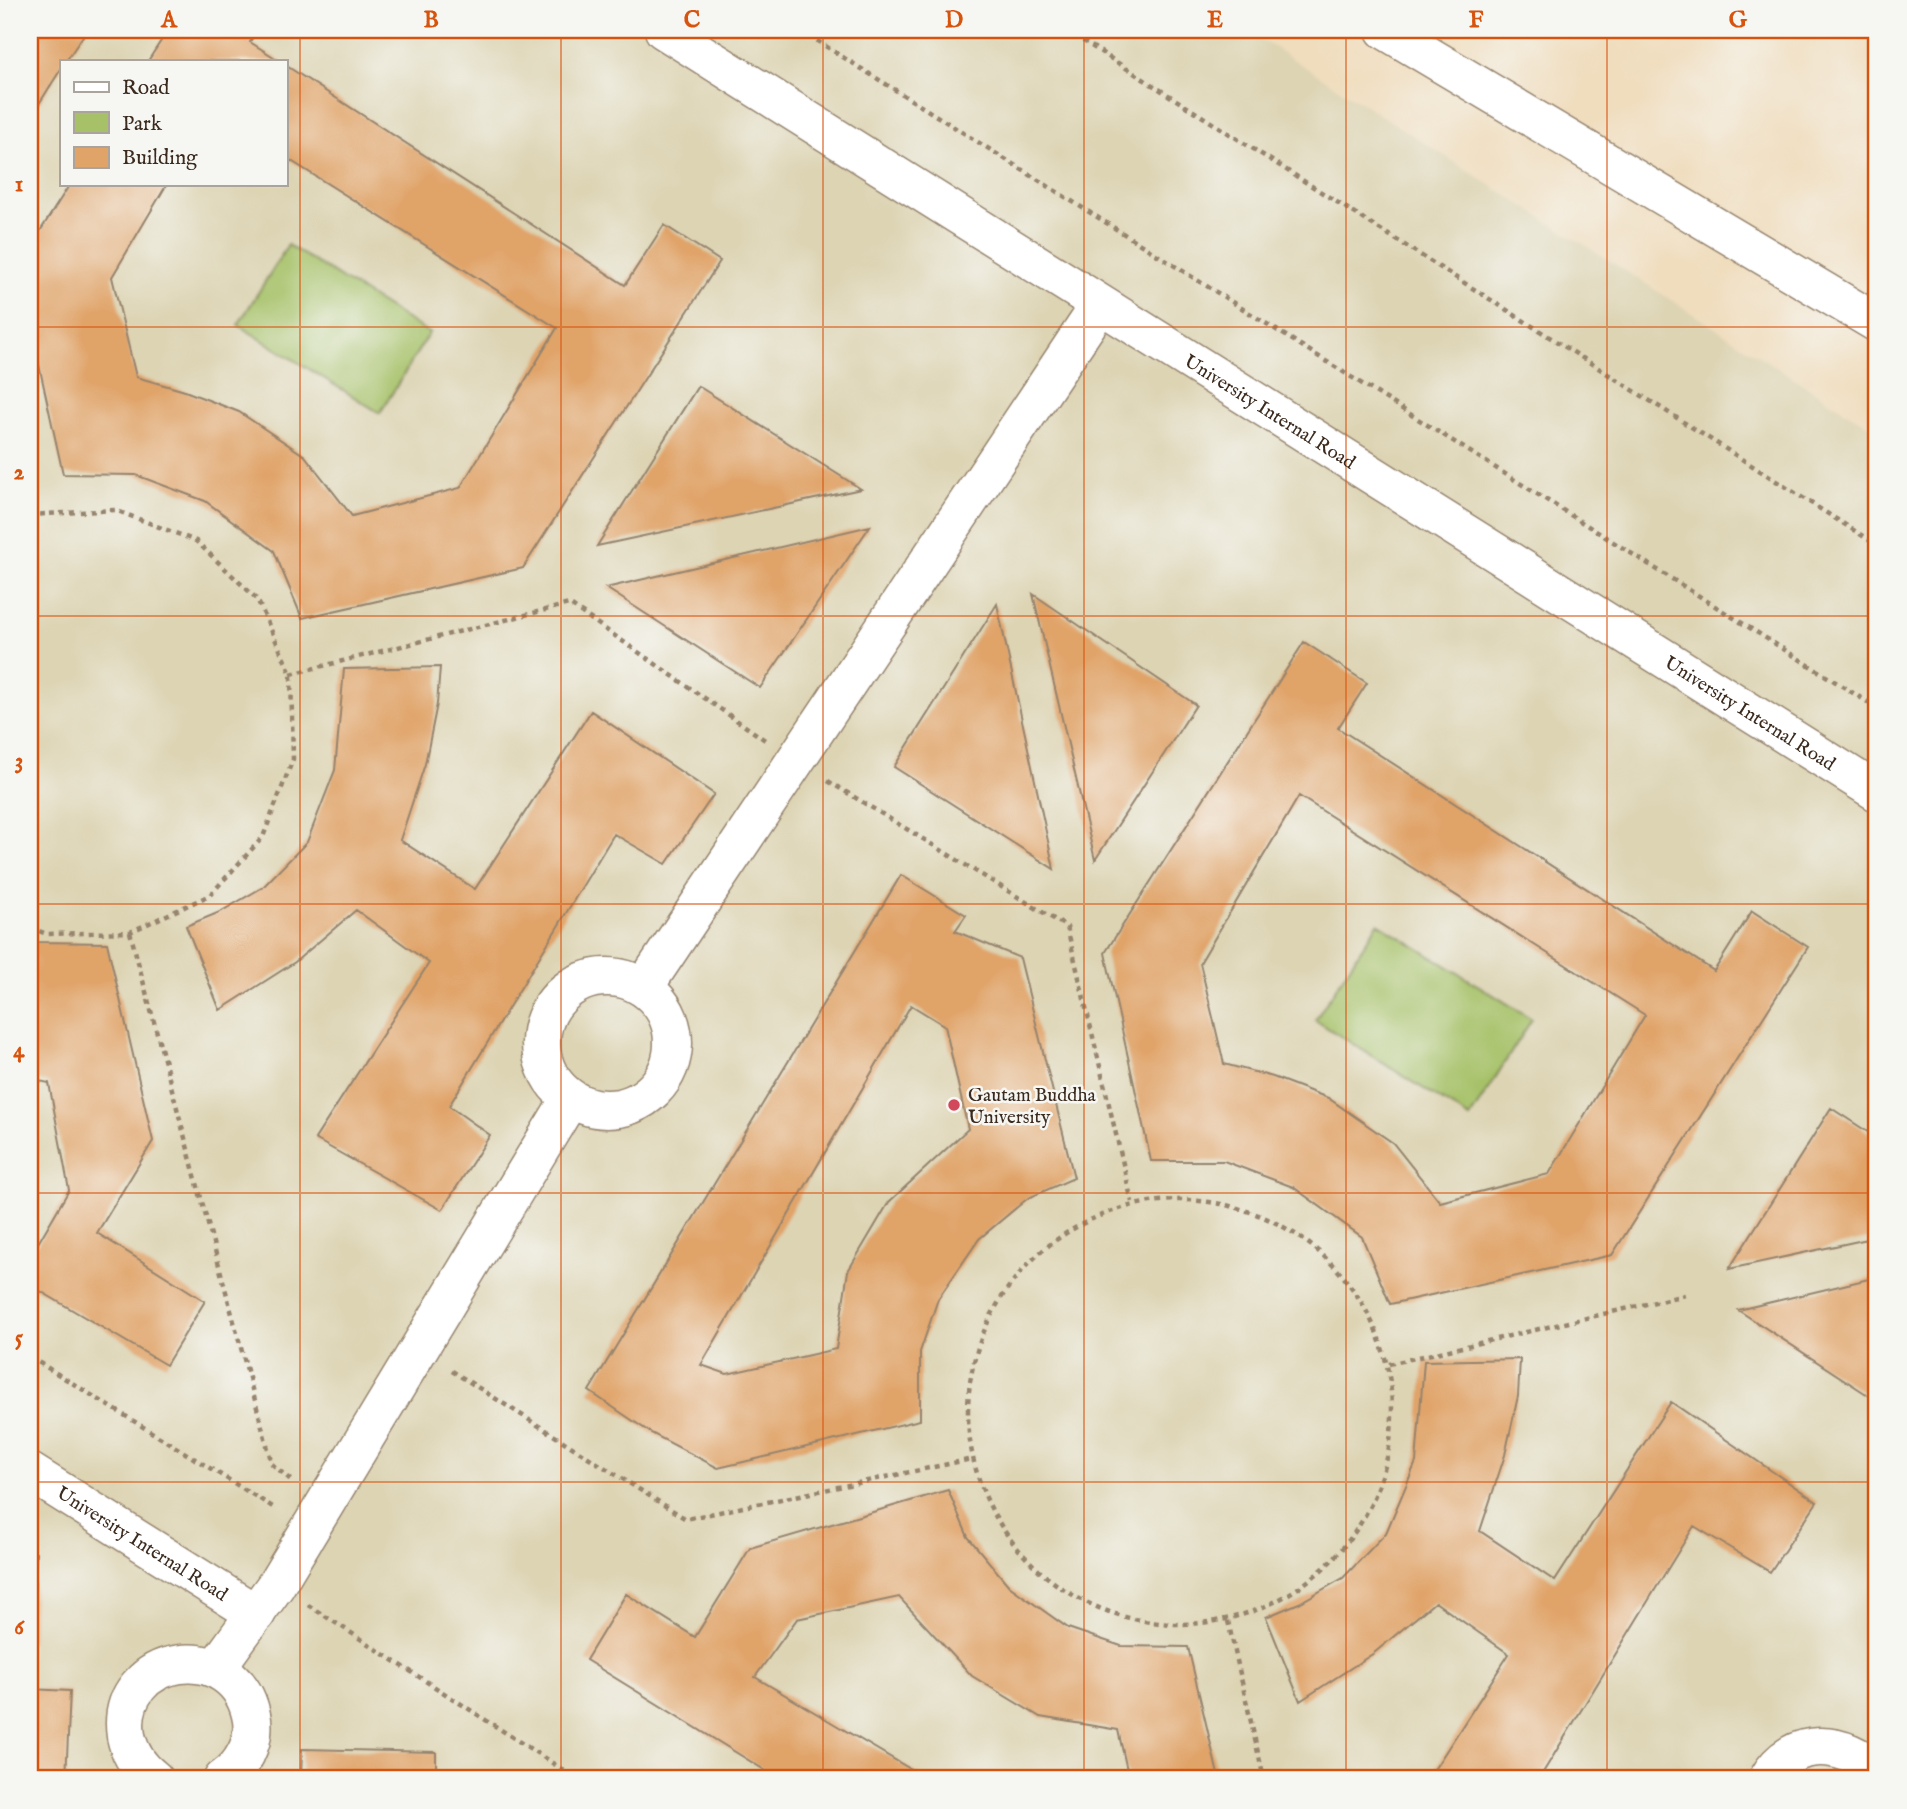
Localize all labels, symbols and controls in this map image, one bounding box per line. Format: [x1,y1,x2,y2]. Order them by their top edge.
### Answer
text: A [160,6,178,35]
text: B [423,6,439,35]
text: C [684,6,701,35]
text: D [945,6,963,35]
text: E [1207,6,1223,35]
text: F [1469,6,1484,35]
text: G [1729,6,1748,35]
legend [60,60,287,186]
text: Road [122,75,170,102]
text: Park [122,111,163,138]
text: Building [122,145,198,172]
text: 1 [15,170,23,199]
street label: University Internal Road [1179,350,1360,476]
text: 2 [14,458,25,487]
street label: University Internal Road [1659,651,1840,777]
text: 3 [15,747,23,776]
text: 4 [13,1036,25,1065]
place label: Gautam Buddha University [968,1084,1097,1130]
marker: Gautam Buddha University [946,1097,962,1113]
text: 5 [15,1324,24,1353]
street label: University Internal Road [51,1482,232,1608]
text: 6 [14,1613,25,1642]

